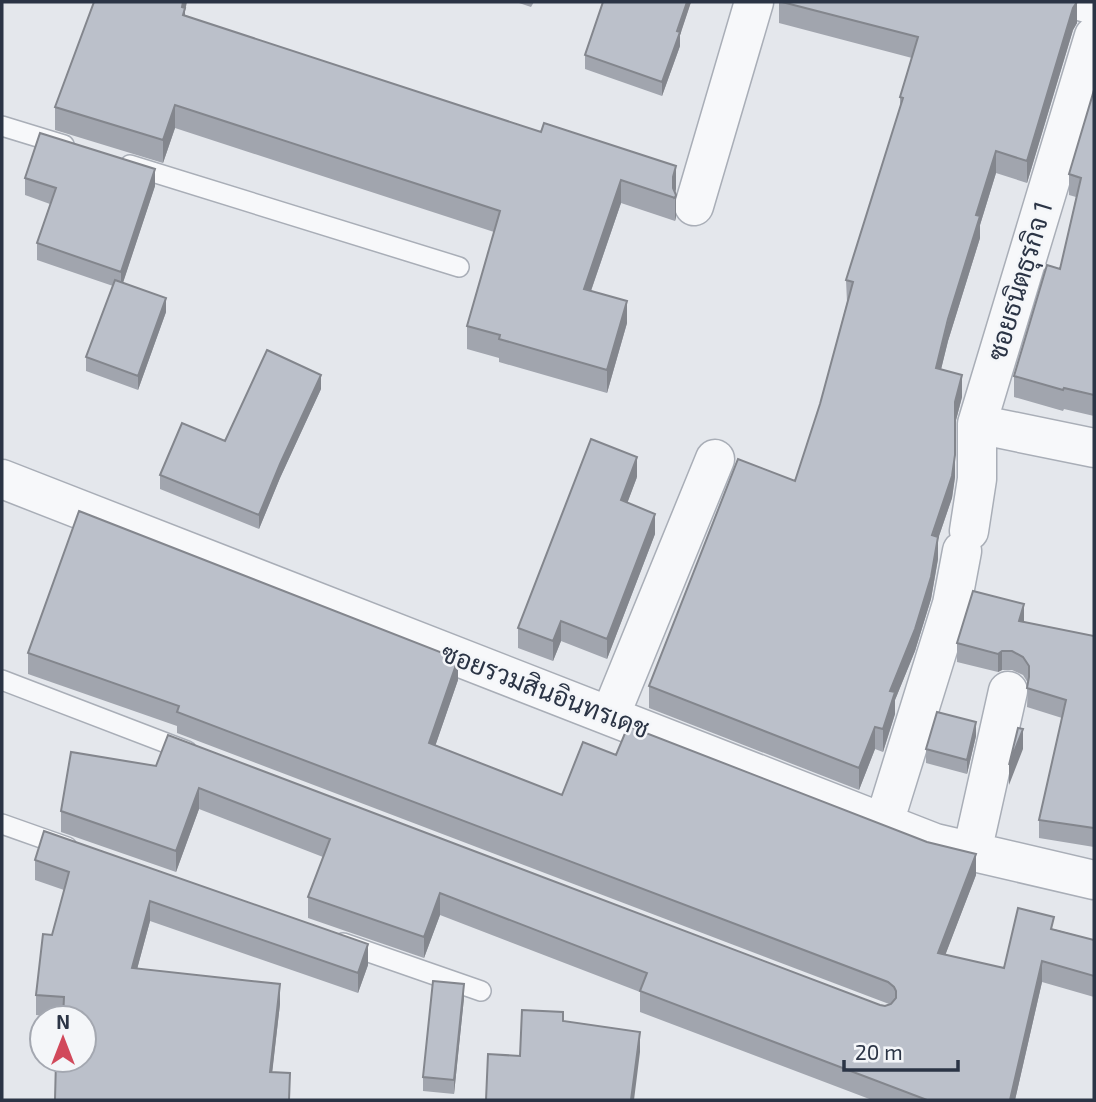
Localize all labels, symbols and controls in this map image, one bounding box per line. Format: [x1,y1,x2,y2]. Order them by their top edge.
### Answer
street label: ซอยธนิตธุรกิจ 1 [980,197,1061,365]
street label: ซอยรวมสินอินทรเดช [437,636,654,744]
north arrow [28,1004,98,1074]
text: N [56,1010,70,1033]
scale bar [844,1028,958,1072]
text: 20 m [855,1039,903,1064]

